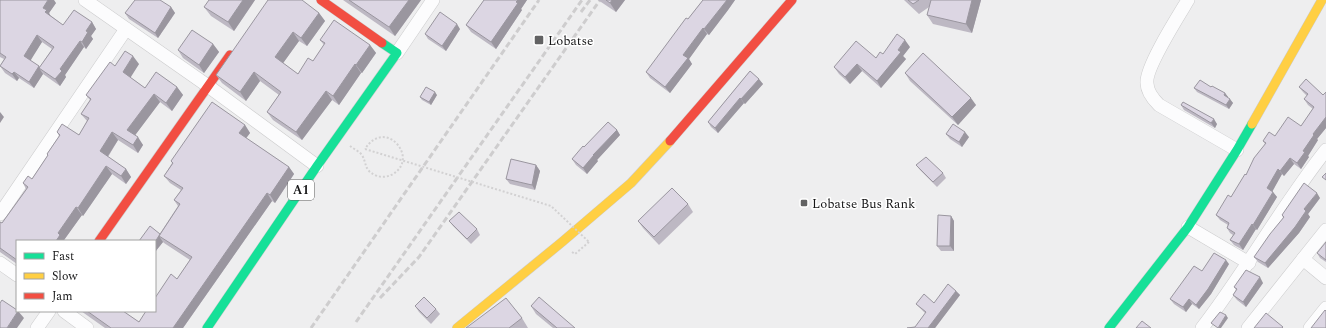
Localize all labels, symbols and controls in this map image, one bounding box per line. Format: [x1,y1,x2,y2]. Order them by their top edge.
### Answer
place label: Lobatse [548,31,593,51]
marker: Lobatse [533,34,545,46]
road number: A1 [288,180,314,200]
place label: Lobatse Bus Rank [812,194,915,214]
marker: Lobatse Bus Rank [799,198,809,208]
legend [16,240,156,312]
text: Fast [52,247,74,266]
text: Slow [52,267,78,286]
text: Jam [52,287,73,306]

